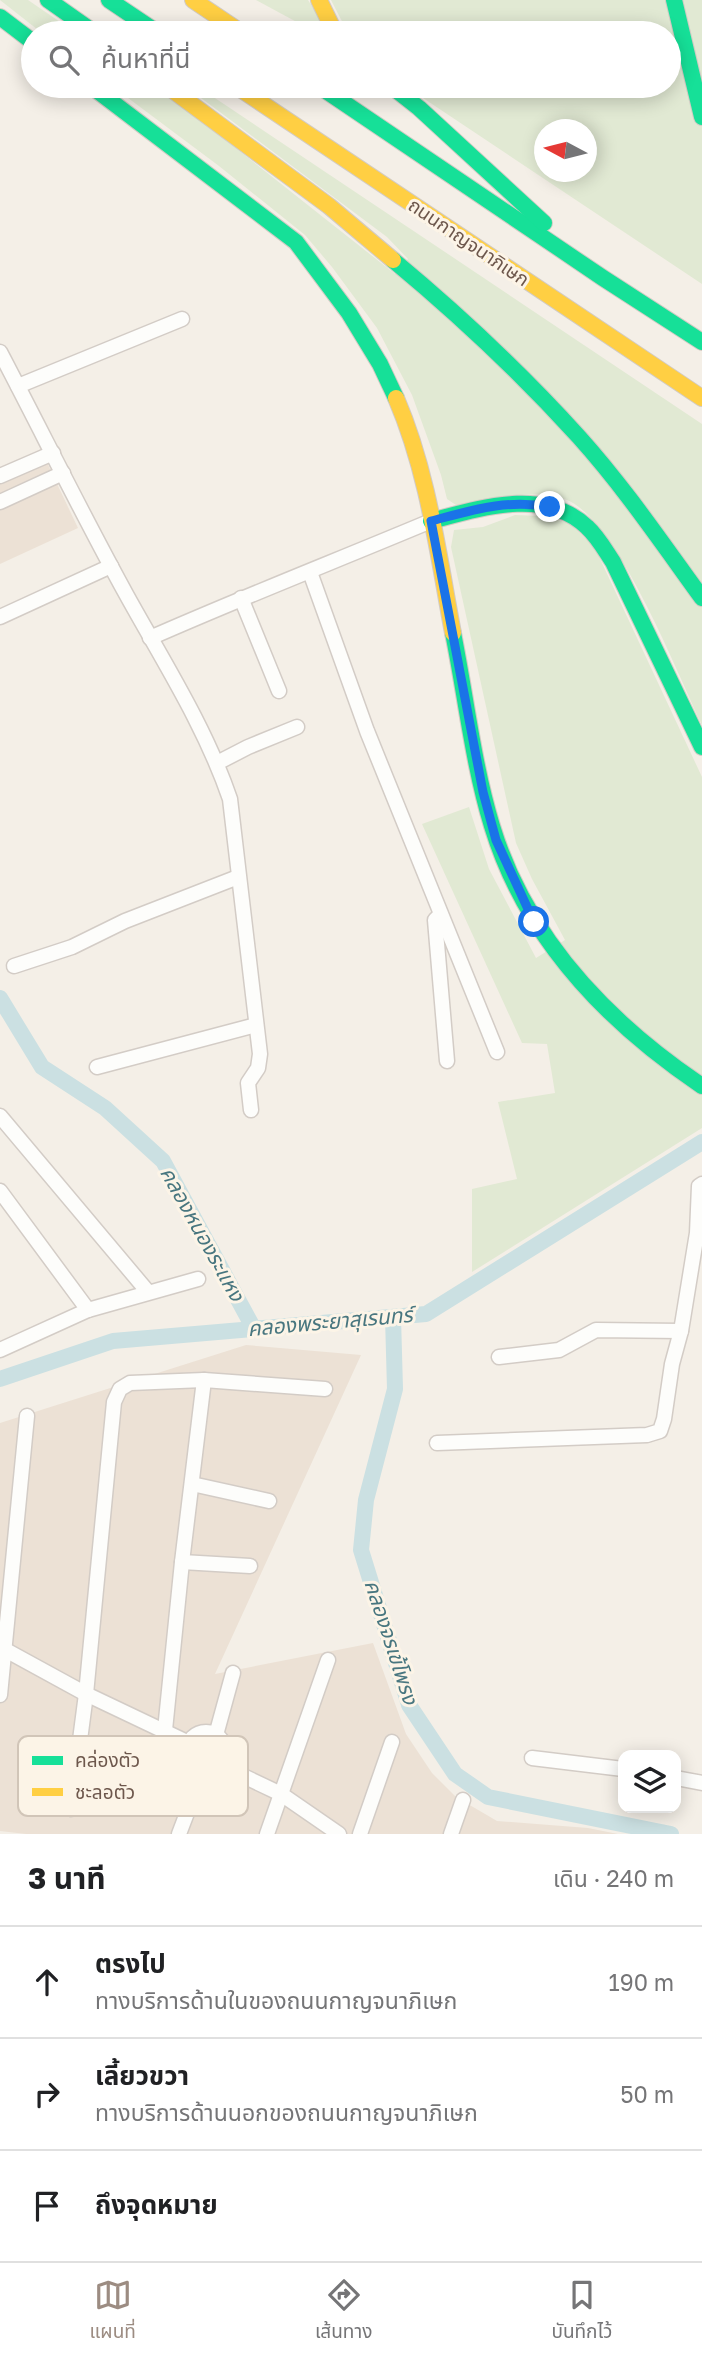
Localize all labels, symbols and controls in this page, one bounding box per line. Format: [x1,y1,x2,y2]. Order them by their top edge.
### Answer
search box [21,21,681,98]
icon: search [45,41,83,79]
text: ค้นหาที่นี่ [101,43,191,74]
north arrow [534,119,597,182]
street label: ถนนกาญจนาภิเษก [404,193,534,291]
route end [534,491,565,522]
route start [518,906,549,937]
water label: คลองหนองระแหง [155,1162,251,1307]
water label: คลองพระยาสุเรนทร์ [246,1300,418,1342]
water label: คลองจรเข้โพรง [360,1576,425,1709]
legend [18,1736,248,1816]
text: คล่องตัว [75,1748,140,1771]
map controls [618,1750,681,1813]
button: layers [618,1750,681,1813]
text: ชะลอตัว [75,1780,135,1803]
text: 3 นาที [28,1860,106,1896]
text: เดิน · 240 m [553,1864,674,1892]
text: ตรงไป [95,1948,166,1979]
icon: ahead [28,1963,66,2001]
text: 190 m [609,1968,674,1996]
text: ทางบริการด้านในของถนนกาญจนาภิเษก [95,1986,457,2014]
text: เลี้ยวขวา [95,2060,189,2091]
icon: right [28,2075,66,2113]
text: 50 m [620,2080,674,2108]
text: ทางบริการด้านนอกของถนนกาญจนาภิเษก [95,2098,478,2126]
icon: arrive [28,2187,66,2225]
text: ถึงจุดหมาย [95,2189,218,2220]
tab: แผนที่ [90,2276,136,2347]
tab: เส้นทาง [315,2276,372,2347]
tab: บันทึกไว้ [551,2276,612,2347]

